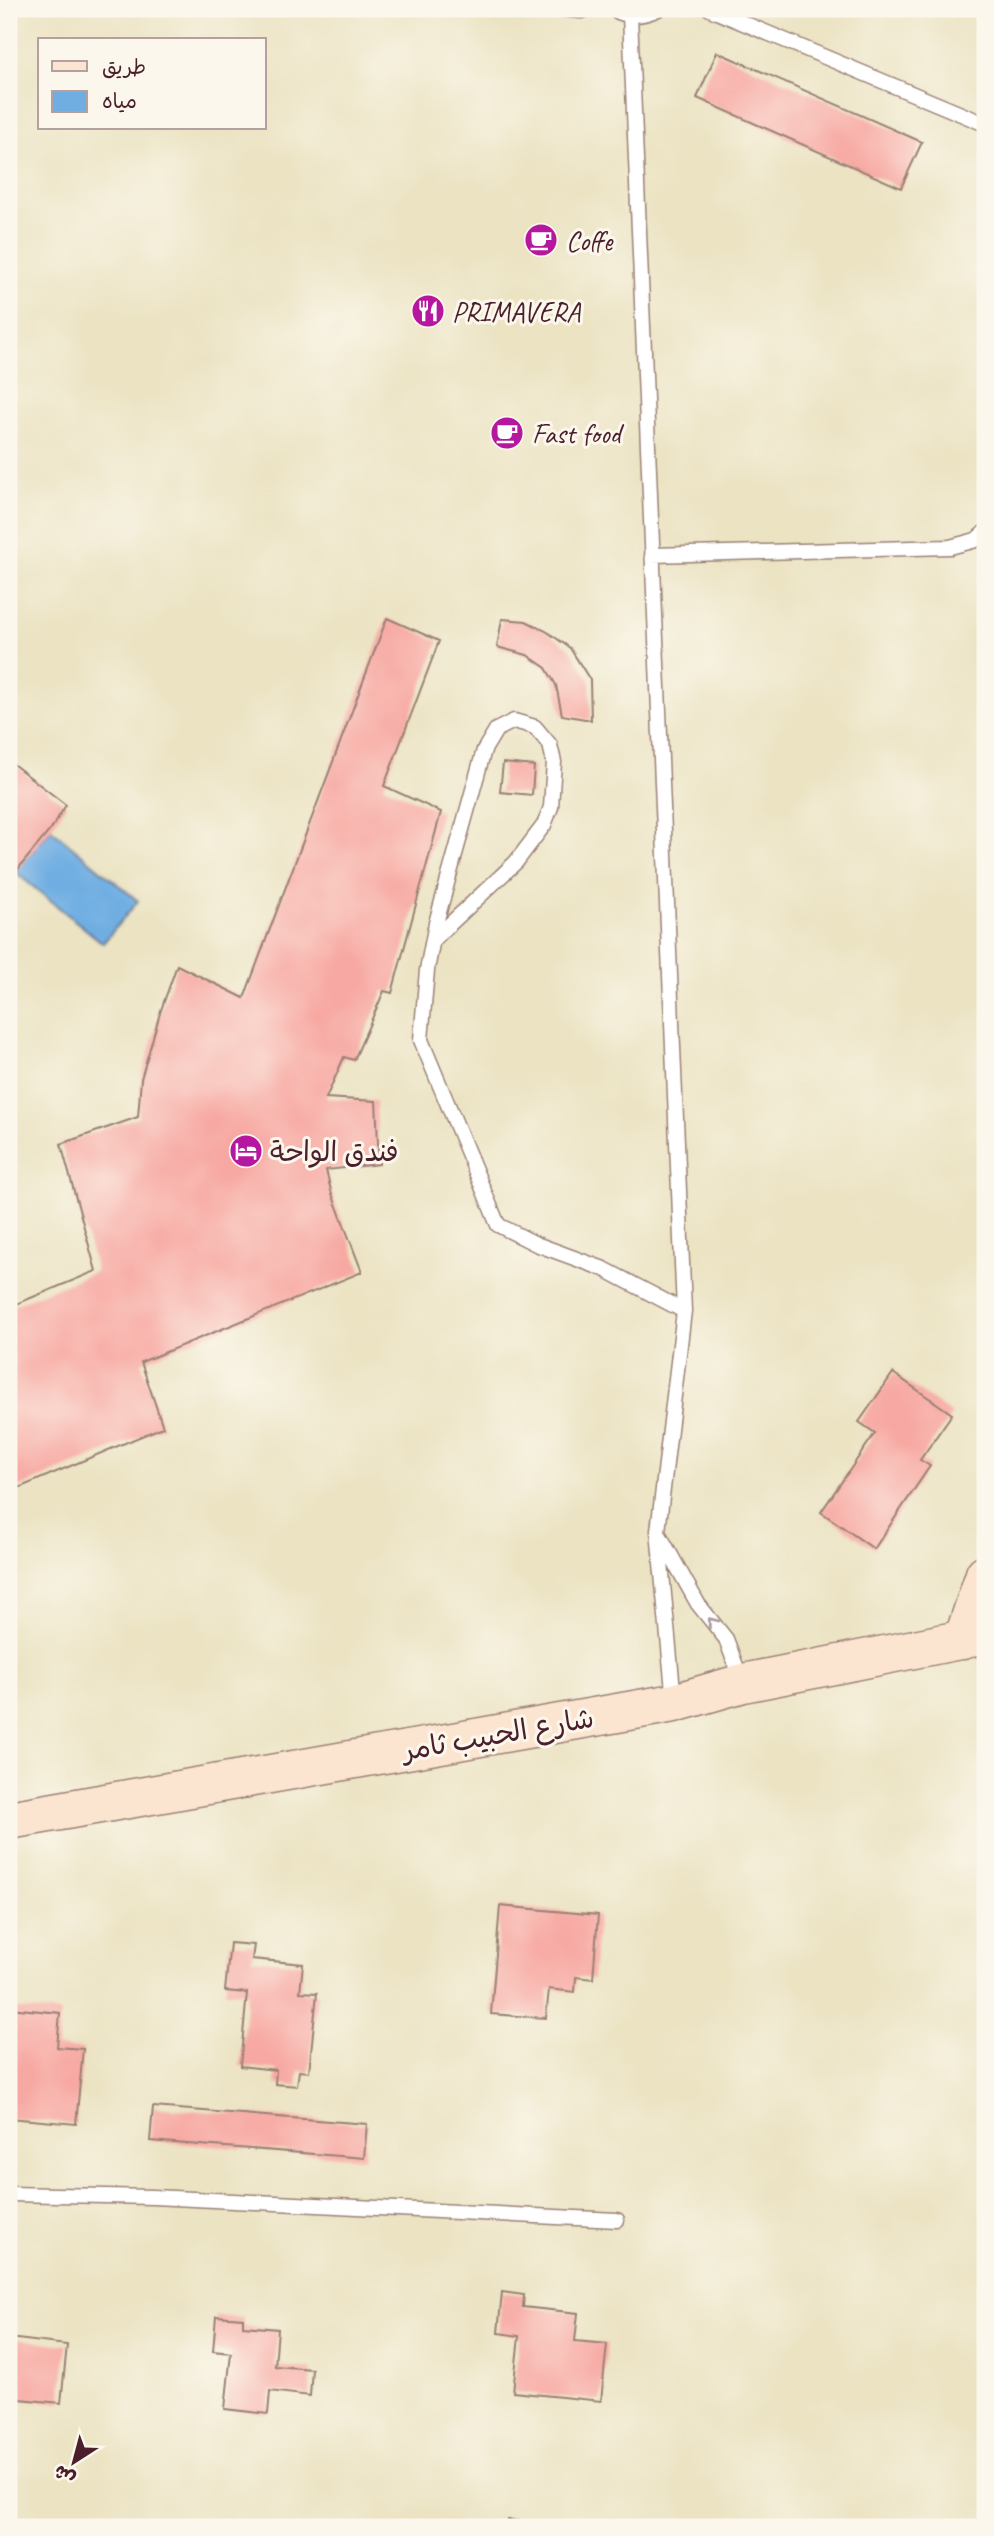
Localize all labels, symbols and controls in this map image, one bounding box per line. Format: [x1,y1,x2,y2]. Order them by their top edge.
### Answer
legend [38,38,266,130]
text: طريق [102,54,146,80]
text: مياه [102,88,137,114]
cafe icon: Coffe [522,221,560,259]
place label: Coffe [566,223,614,258]
restaurant icon: PRIMAVERA [409,292,447,330]
place label: PRIMAVERA [452,294,582,329]
cafe icon: Fast food [488,414,526,452]
place label: Fast food [532,416,625,451]
hotel icon: فندق الواحة [227,1132,265,1170]
place label: فندق الواحة [270,1134,399,1169]
one-way arrow [708,1618,721,1630]
street label: شارع الحبيب ثامر [397,1700,597,1770]
north arrow [38,2428,108,2498]
text: ش [49,2459,80,2491]

